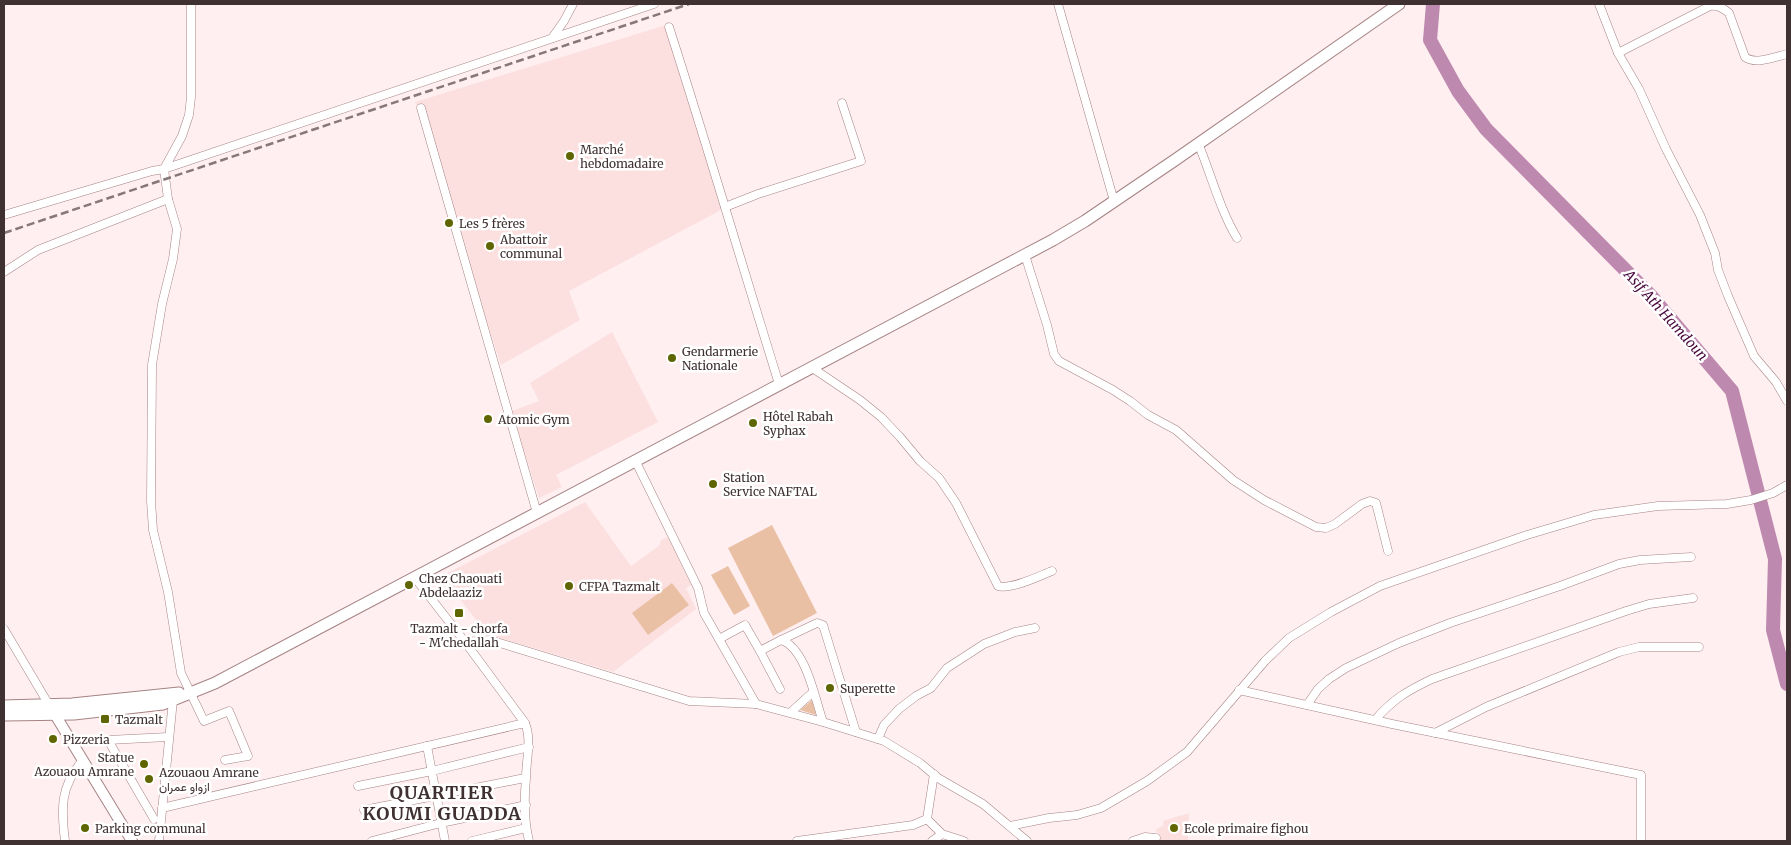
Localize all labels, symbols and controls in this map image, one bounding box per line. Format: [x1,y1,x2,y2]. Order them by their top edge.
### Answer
place label: Marché hebdomadaire [580,142,663,171]
marker: Marché hebdomadaire [564,150,576,162]
place label: Les 5 frères [459,216,525,231]
marker: Les 5 frères [443,217,455,229]
place label: Abattoir communal [499,232,562,261]
marker: Abattoir communal [484,240,496,252]
water label: Asif Ath Hamdoun [1620,265,1712,364]
place label: Gendarmerie Nationale [682,344,758,373]
marker: Gendarmerie Nationale [666,352,678,364]
place label: Hôtel Rabah Syphax [763,409,833,438]
place label: Atomic Gym [497,412,570,427]
marker: Atomic Gym [482,413,494,425]
marker: Hôtel Rabah Syphax [747,417,759,429]
place label: Station Service NAFTAL [723,470,817,499]
marker: Station Service NAFTAL [707,478,719,490]
place label: Chez Chaouati Abdelaaziz [418,571,502,600]
marker: Chez Chaouati Abdelaaziz [403,579,415,591]
place label: CFPA Tazmalt [579,579,660,594]
marker: CFPA Tazmalt [563,580,575,592]
marker: Tazmalt - chorfa - M'chedallah [453,607,465,619]
place label: Tazmalt - chorfa - M'chedallah [410,621,508,650]
place label: Superette [840,681,895,696]
marker: Superette [824,682,836,694]
place label: Tazmalt [115,712,163,727]
marker: Tazmalt [99,713,111,725]
place label: Pizzeria [63,732,110,747]
marker: Pizzeria [47,733,59,745]
place label: Statue Azouaou Amrane [33,750,134,779]
marker: Statue Azouaou Amrane [138,758,150,770]
place label: Azouaou Amrane ازواو عمران [158,765,259,795]
marker: Azouaou Amrane ازواو عمران [143,773,155,785]
district label: QUARTIER KOUMI GUADDA [362,781,522,825]
place label: Parking communal [95,821,206,836]
place label: Ecole primaire fighou [1184,821,1309,836]
marker: Parking communal [79,822,91,834]
marker: Ecole primaire fighou [1168,822,1180,834]

